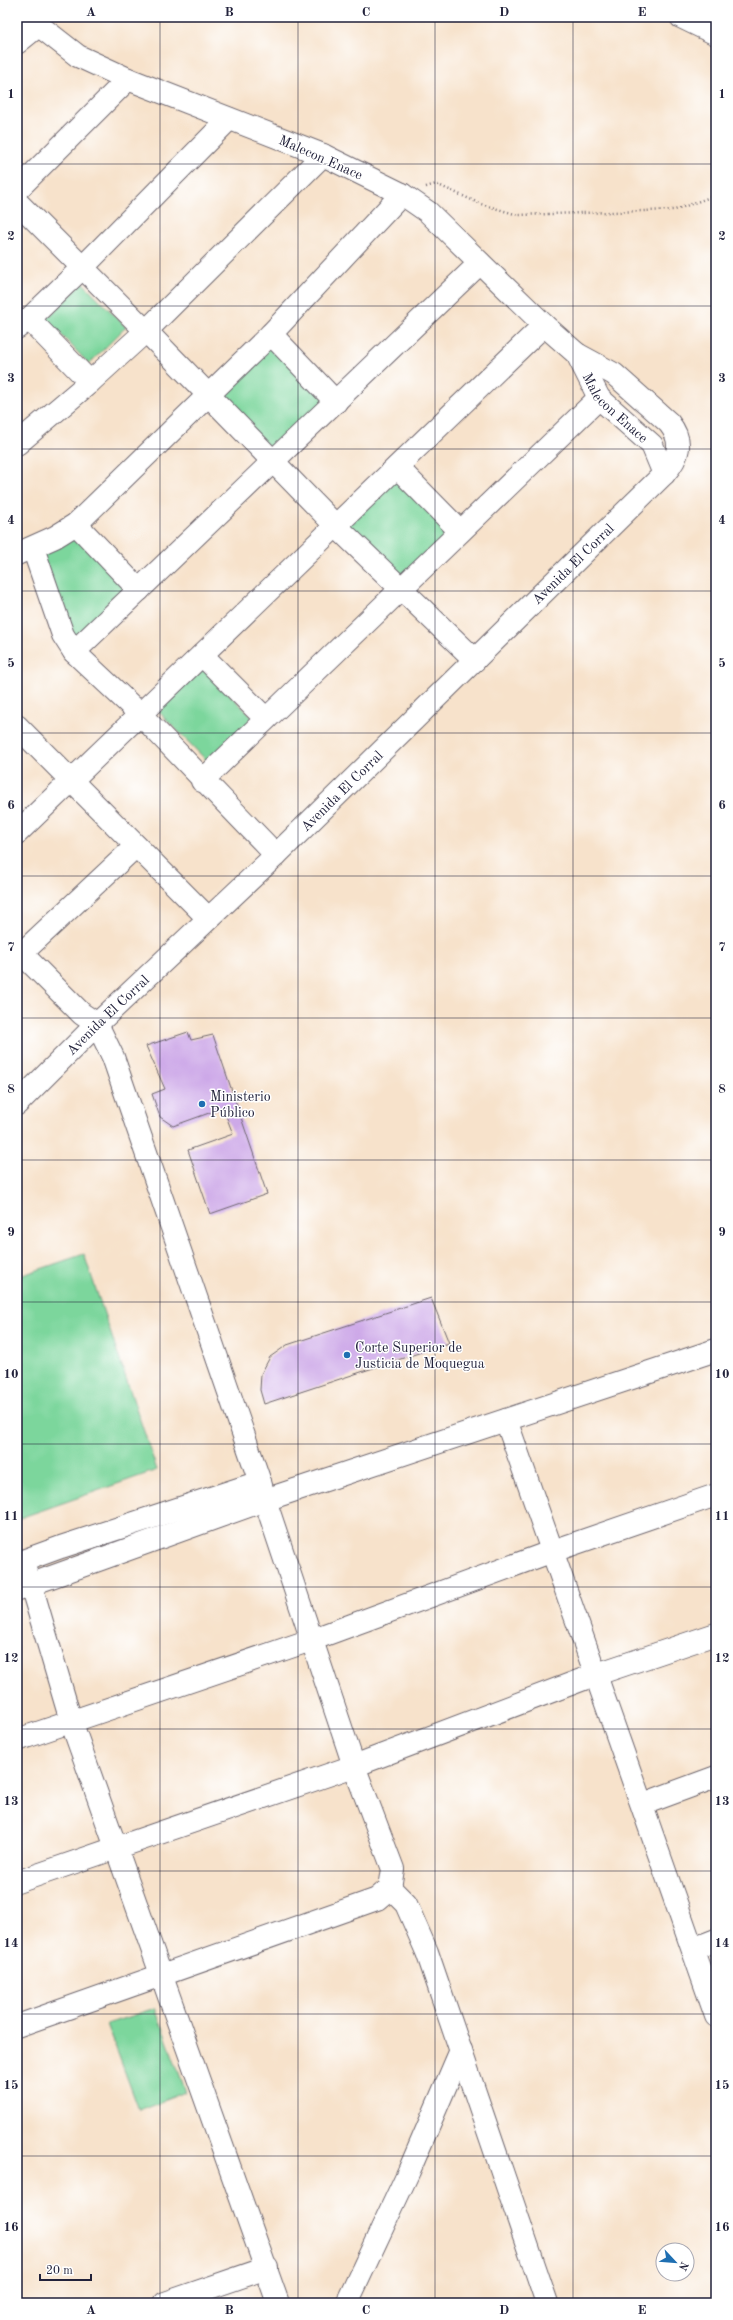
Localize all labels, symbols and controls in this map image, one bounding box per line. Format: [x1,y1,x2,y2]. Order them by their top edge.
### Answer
text: A [86,6,96,19]
text: B [224,6,234,19]
text: C [362,6,370,19]
text: D [499,6,509,19]
text: E [638,6,647,19]
text: 1 [7,88,15,101]
text: 1 [718,88,726,101]
street label: Malecon Enace [277,133,365,183]
text: 2 [7,230,15,243]
text: 2 [718,230,726,243]
street label: Malecon Enace [580,371,650,446]
text: 3 [7,372,15,385]
text: 3 [718,372,726,385]
text: 4 [7,514,15,527]
text: 4 [718,514,726,527]
street label: Avenida El Corral [530,521,617,607]
text: 5 [7,657,15,670]
text: 5 [718,657,726,670]
street label: Avenida El Corral [299,748,386,834]
text: 6 [7,799,15,812]
text: 6 [718,799,726,812]
text: 7 [7,941,15,954]
text: 7 [718,941,726,954]
street label: Avenida El Corral [64,973,152,1058]
text: 8 [7,1083,15,1096]
text: 8 [718,1083,726,1096]
place label: Ministerio Público [210,1090,271,1120]
marker: Ministerio Público [197,1099,207,1109]
text: 9 [7,1226,15,1239]
text: 9 [718,1226,726,1239]
place label: Corte Superior de Justicia de Moquegua [355,1341,485,1371]
marker: Corte Superior de Justicia de Moquegua [342,1350,352,1360]
text: 10 [3,1368,19,1381]
text: 10 [714,1368,730,1381]
text: 11 [3,1510,19,1523]
text: 11 [714,1510,730,1523]
text: 12 [3,1652,19,1665]
text: 12 [714,1652,730,1665]
text: 13 [3,1795,19,1808]
text: 13 [714,1795,730,1808]
text: 14 [3,1937,19,1950]
text: 14 [714,1937,730,1950]
text: 15 [3,2079,19,2092]
text: 15 [714,2079,730,2092]
text: 16 [3,2221,19,2234]
text: 16 [714,2221,730,2234]
north arrow [655,2242,695,2282]
scale bar [40,2256,91,2282]
text: N [676,2260,689,2272]
text: 20 m [46,2265,73,2277]
text: A [86,2304,96,2317]
text: B [224,2304,234,2317]
text: C [362,2304,370,2317]
text: D [499,2304,509,2317]
text: E [638,2304,647,2317]

